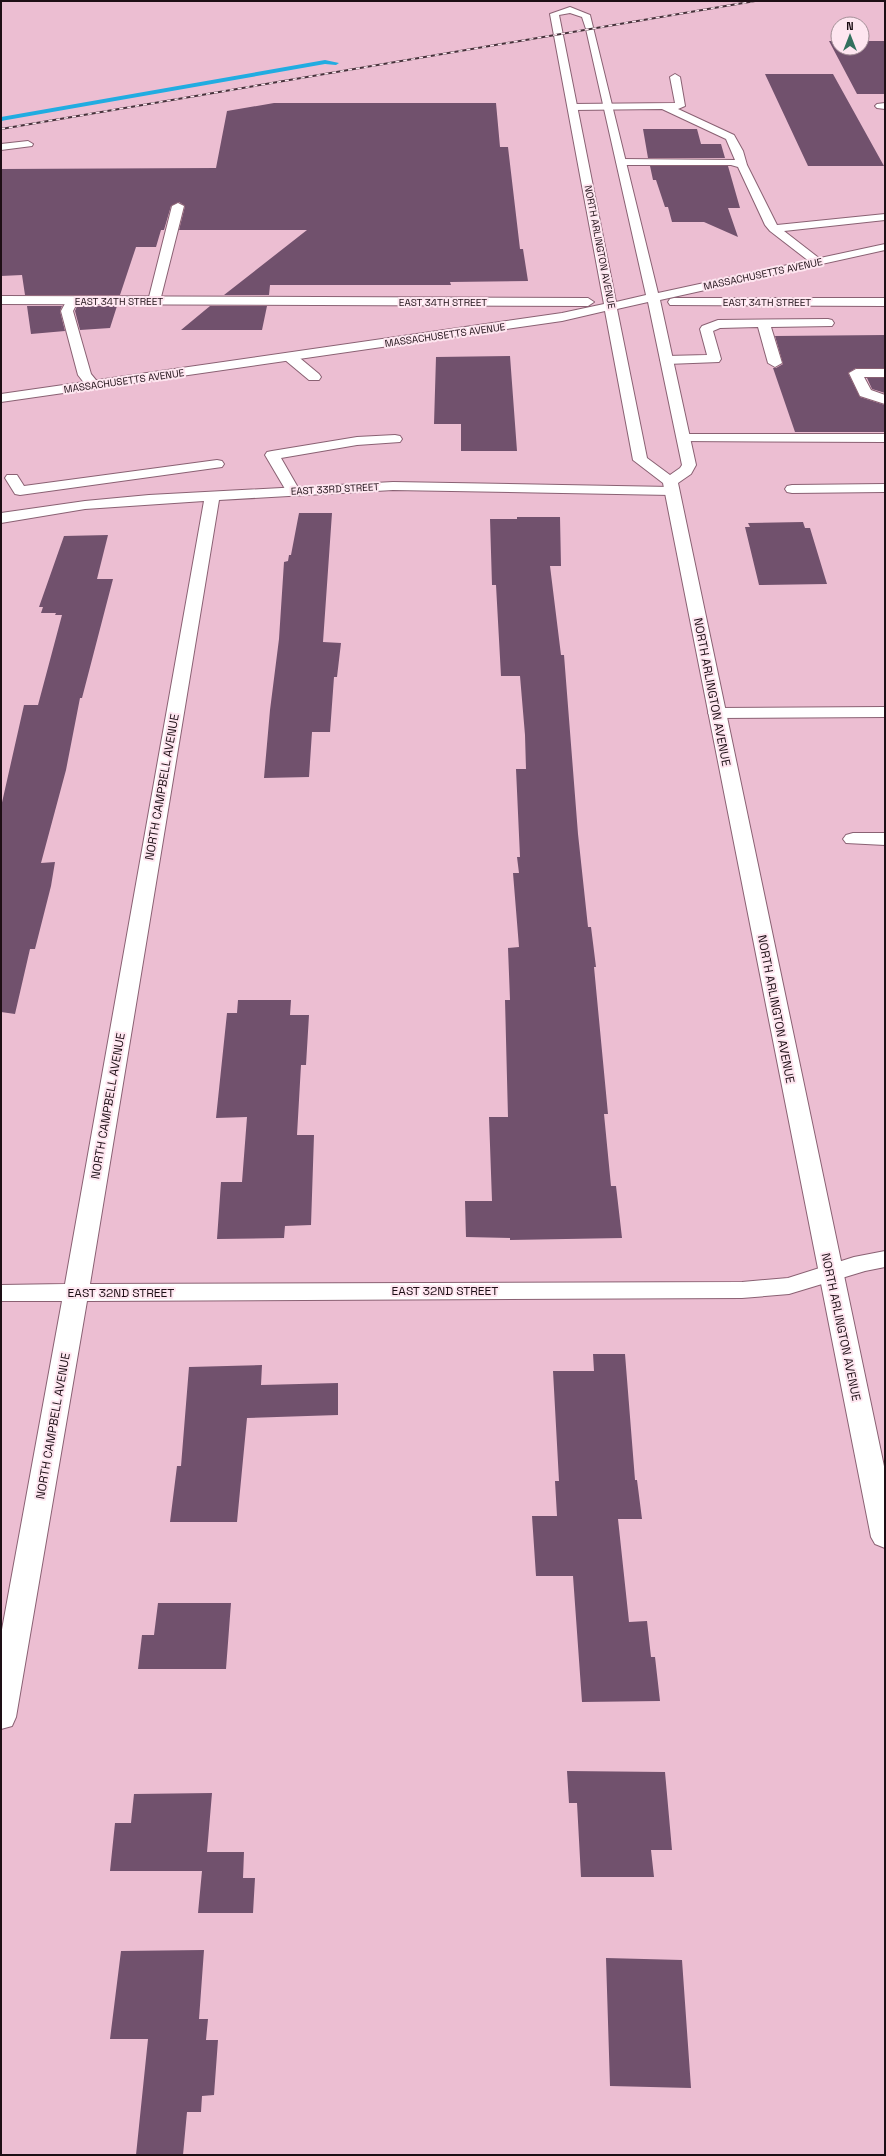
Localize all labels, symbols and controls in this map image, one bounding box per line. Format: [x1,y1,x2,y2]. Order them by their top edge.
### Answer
north arrow [830,16,870,56]
text: N [846,19,854,33]
street label: NORTH ARLINGTON AVENUE [582,184,618,310]
street label: MASSACHUSETTS AVENUE [702,255,824,293]
street label: EAST 34TH STREET [75,295,163,308]
street label: EAST 34TH STREET [399,296,487,309]
street label: EAST 34TH STREET [723,296,811,309]
street label: MASSACHUSETTS AVENUE [384,320,506,350]
street label: MASSACHUSETTS AVENUE [63,366,185,396]
street label: EAST 33RD STREET [290,480,380,498]
street label: NORTH ARLINGTON AVENUE [690,616,734,768]
street label: NORTH CAMPBELL AVENUE [141,712,183,861]
street label: NORTH ARLINGTON AVENUE [754,933,798,1085]
street label: NORTH CAMPBELL AVENUE [87,1031,129,1180]
street label: NORTH ARLINGTON AVENUE [817,1252,865,1403]
street label: EAST 32ND STREET [392,1283,498,1299]
street label: EAST 32ND STREET [68,1285,174,1301]
street label: NORTH CAMPBELL AVENUE [32,1351,74,1500]

